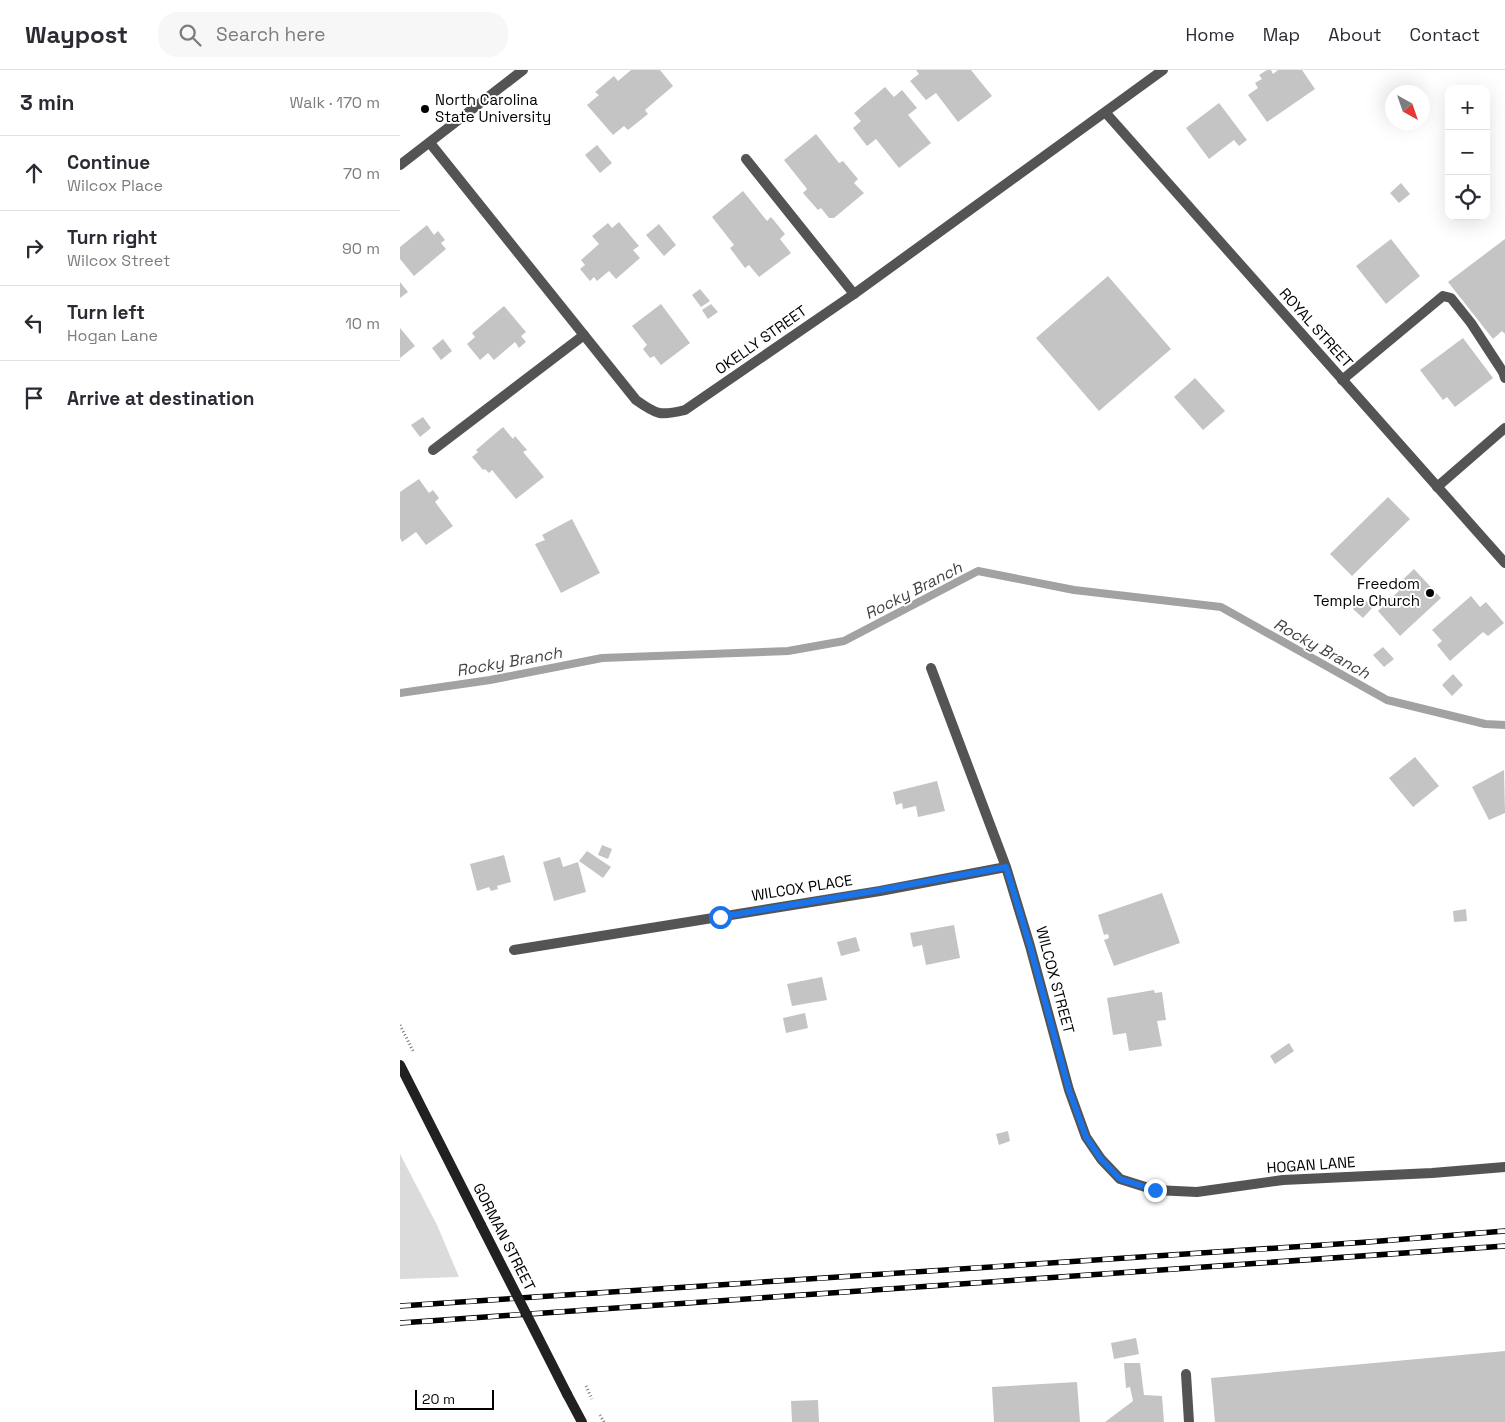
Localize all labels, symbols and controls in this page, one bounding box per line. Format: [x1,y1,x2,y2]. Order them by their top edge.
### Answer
search box [158,12,508,57]
text: Waypost [25,19,128,50]
icon: search [176,21,204,49]
text: Search here [216,22,326,47]
text: Home [1186,23,1235,46]
text: Map [1263,23,1300,46]
text: About [1328,23,1382,46]
text: Contact [1410,23,1480,46]
north arrow [1385,85,1430,130]
map controls [1445,85,1490,220]
button: + [1445,85,1490,130]
text: 3 min [20,89,75,116]
place label: North Carolina State University [435,90,551,126]
text: Walk · 170 m [290,92,380,113]
marker: North Carolina State University [419,103,431,115]
button: − [1445,130,1490,175]
text: Continue [67,150,150,175]
icon: ahead [20,159,48,187]
text: 70 m [343,163,380,184]
text: Wilcox Place [67,175,163,196]
button: locate [1445,175,1490,220]
text: Turn right [67,225,157,250]
icon: right [20,234,48,262]
text: 90 m [342,238,380,259]
text: Wilcox Street [67,250,170,271]
street label: ROYAL STREET [1276,284,1357,372]
text: Turn left [67,300,145,325]
street label: OKELLY STREET [711,301,810,378]
icon: left [20,309,48,337]
text: 10 m [345,313,380,334]
text: Hogan Lane [67,325,158,346]
icon: arrive [20,384,48,412]
text: Arrive at destination [67,386,255,411]
water label: Rocky Branch [861,556,967,624]
place label: Freedom Temple Church [1313,574,1420,610]
marker: Freedom Temple Church [1424,587,1436,599]
water label: Rocky Branch [1270,613,1375,684]
water label: Rocky Branch [455,642,565,681]
street label: WILCOX PLACE [750,870,854,905]
route start [709,906,732,929]
street label: WILCOX STREET [1032,924,1079,1036]
street label: HOGAN LANE [1266,1152,1356,1177]
route end [1144,1179,1167,1202]
street label: GORMAN STREET [469,1180,540,1294]
scale bar [415,1387,494,1410]
text: 20 m [422,1390,455,1408]

